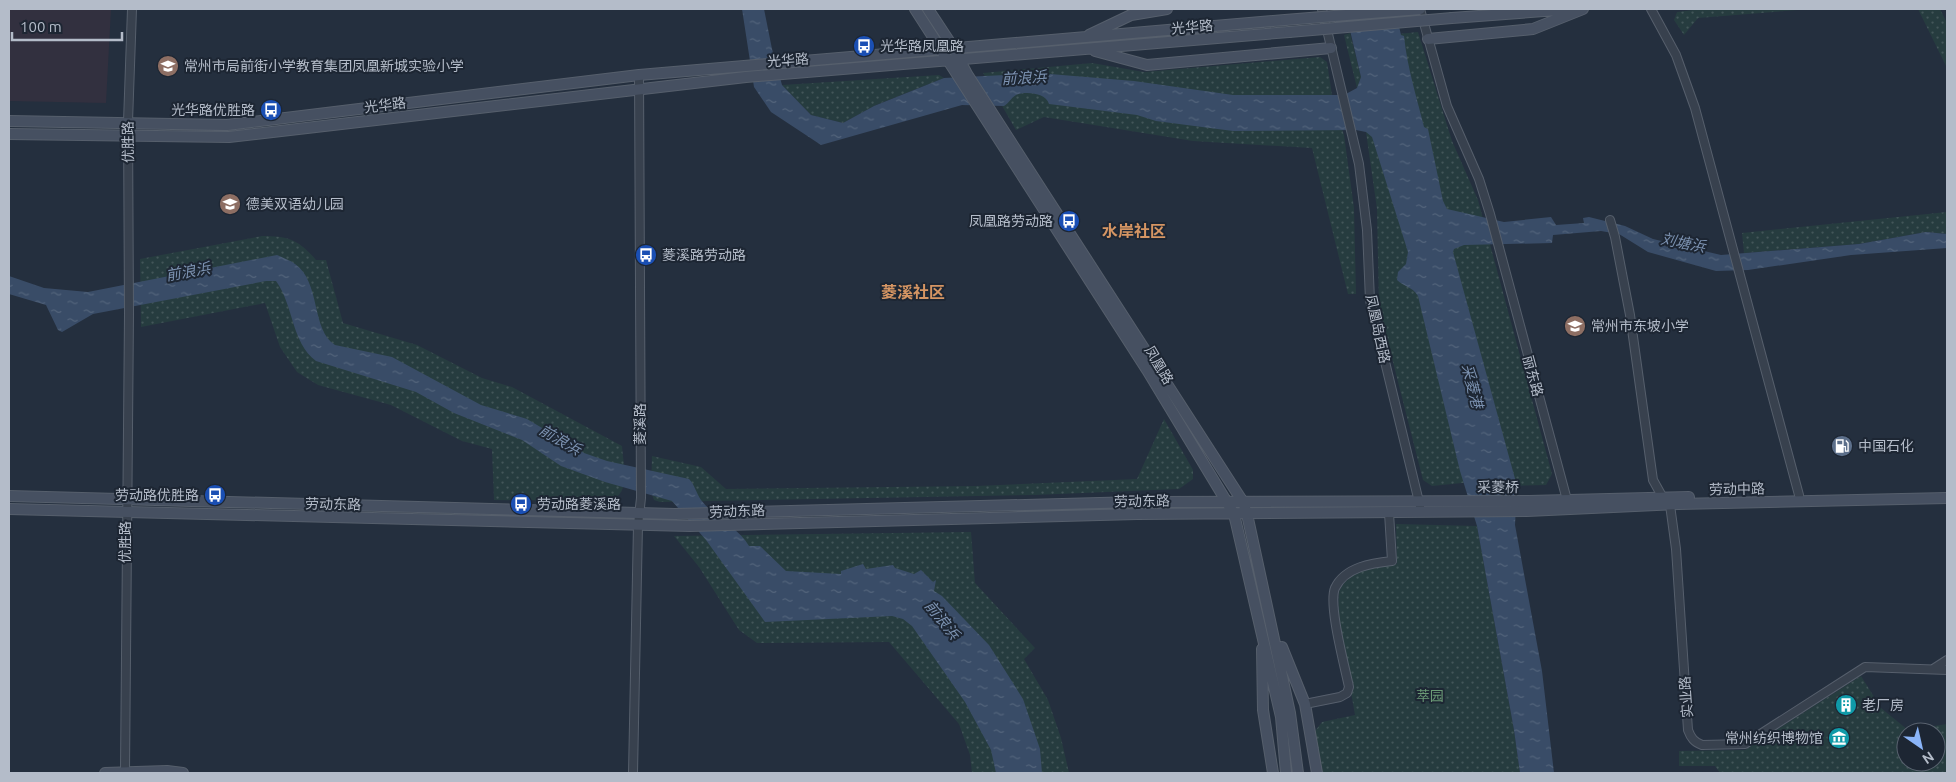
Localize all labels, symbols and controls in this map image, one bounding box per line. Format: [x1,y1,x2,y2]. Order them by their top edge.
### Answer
scale bar [12,10,122,42]
street label: 光华路 [1170,17,1214,37]
text: 100 m [20,18,62,35]
bus stop icon: 光华路凤凰路 [852,34,876,58]
place label: 光华路凤凰路 [880,38,964,54]
street label: 光华路 [766,51,810,69]
school or university icon: 常州市局前街小学教育集团凤凰新城实验小学 [156,54,180,78]
place label: 常州市局前街小学教育集团凤凰新城实验小学 [184,58,464,74]
water label: 前浪浜 [1001,68,1049,87]
street label: 光华路 [363,95,407,115]
bus stop icon: 光华路优胜路 [259,98,283,122]
place label: 光华路优胜路 [171,102,255,118]
street label: 优胜路 [120,121,136,163]
school or university icon: 德美双语幼儿园 [218,192,242,216]
place label: 德美双语幼儿园 [246,196,344,212]
bus stop icon: 凤凰路劳动路 [1057,209,1081,233]
place label: 凤凰路劳动路 [969,213,1053,229]
district label: 水岸社区 [1102,222,1166,240]
water label: 刘塘浜 [1659,230,1709,256]
bus stop icon: 菱溪路劳动路 [634,243,658,267]
place label: 菱溪路劳动路 [662,247,746,263]
water label: 前浪浜 [164,259,214,284]
district label: 菱溪社区 [881,283,945,301]
street label: 凤凰岛西路 [1363,293,1393,365]
school or university icon: 常州市东坡小学 [1563,314,1587,338]
place label: 常州市东坡小学 [1591,318,1689,334]
street label: 凤凰路 [1141,343,1177,387]
street label: 丽东路 [1520,354,1546,398]
water label: 采菱港 [1459,362,1487,412]
street label: 菱溪路 [632,403,648,445]
water label: 前浪浜 [537,421,586,459]
fuel station icon: 中国石化 [1830,434,1854,458]
place label: 中国石化 [1858,438,1914,454]
street label: 采菱桥 [1477,479,1519,495]
street label: 劳动中路 [1709,481,1765,497]
bus stop icon: 劳动路优胜路 [203,483,227,507]
place label: 劳动路优胜路 [115,487,199,503]
bus stop icon: 劳动路菱溪路 [509,492,533,516]
street label: 劳动东路 [1114,493,1170,509]
street label: 劳动东路 [305,496,361,512]
place label: 劳动路菱溪路 [537,496,621,512]
street label: 劳动东路 [709,502,765,520]
street label: 优胜路 [117,521,133,563]
water label: 前浪浜 [922,597,964,644]
street label: 实业路 [1677,675,1695,719]
park label: 萃园 [1416,688,1444,704]
building icon: 老厂房 [1834,693,1858,717]
place label: 老厂房 [1862,697,1904,713]
north arrow [1896,722,1946,772]
museum icon: 常州纺织博物馆 [1827,726,1851,750]
place label: 常州纺织博物馆 [1725,730,1823,746]
text: N [1919,748,1937,767]

